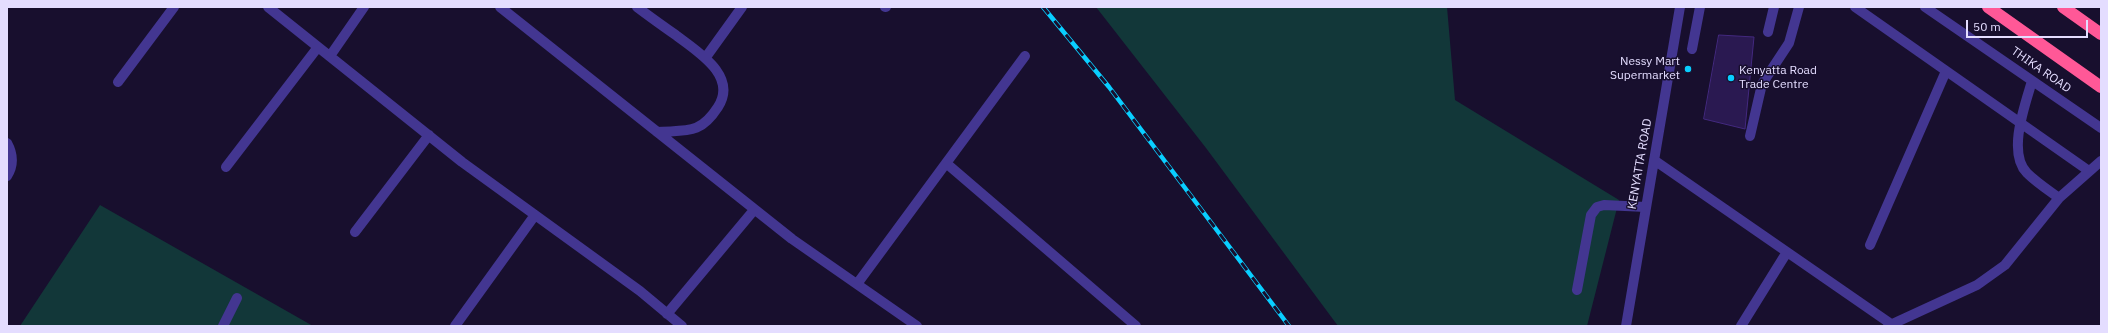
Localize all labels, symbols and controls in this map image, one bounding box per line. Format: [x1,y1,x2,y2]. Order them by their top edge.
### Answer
scale bar [1968,12,2090,38]
text: 50 m [1973,19,2001,34]
street label: THIKA ROAD [2008,44,2074,96]
place label: Nessy Mart Supermarket [1610,55,1680,83]
marker: Nessy Mart Supermarket [1683,64,1693,74]
place label: Kenyatta Road Trade Centre [1739,64,1817,92]
marker: Kenyatta Road Trade Centre [1726,73,1736,83]
street label: KENYATTA ROAD [1625,118,1655,210]

